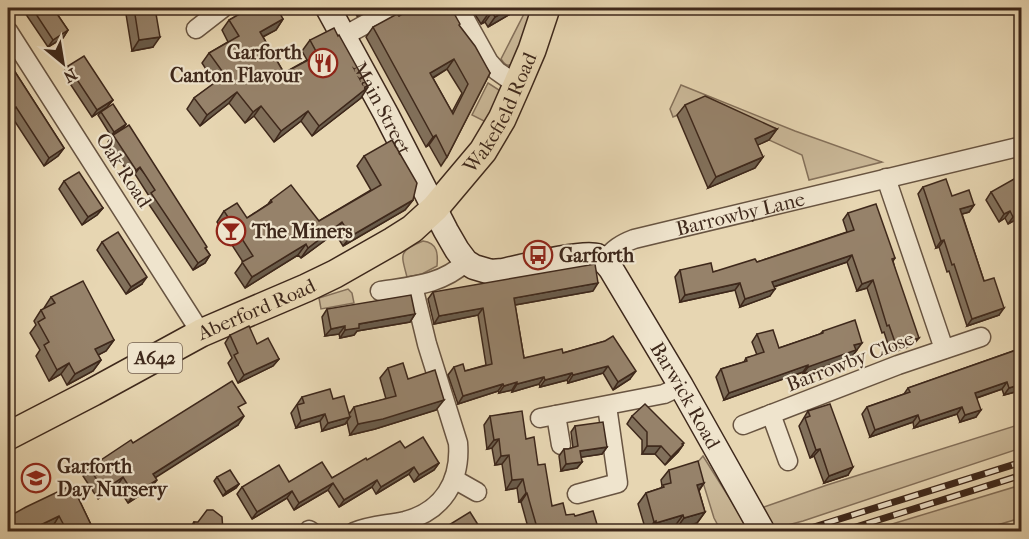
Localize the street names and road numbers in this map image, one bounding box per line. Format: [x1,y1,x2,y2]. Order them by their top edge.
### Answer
street label: Wakefield Road [458,48,542,179]
street label: Main Street [348,58,416,159]
street label: Oak Road [91,129,157,213]
street label: Barrowby Lane [674,187,807,241]
street label: Aberford Road [193,274,320,346]
street label: Barrowby Close [783,327,917,396]
street label: Barwick Road [645,338,725,454]
road number: A642 [128,343,182,373]

